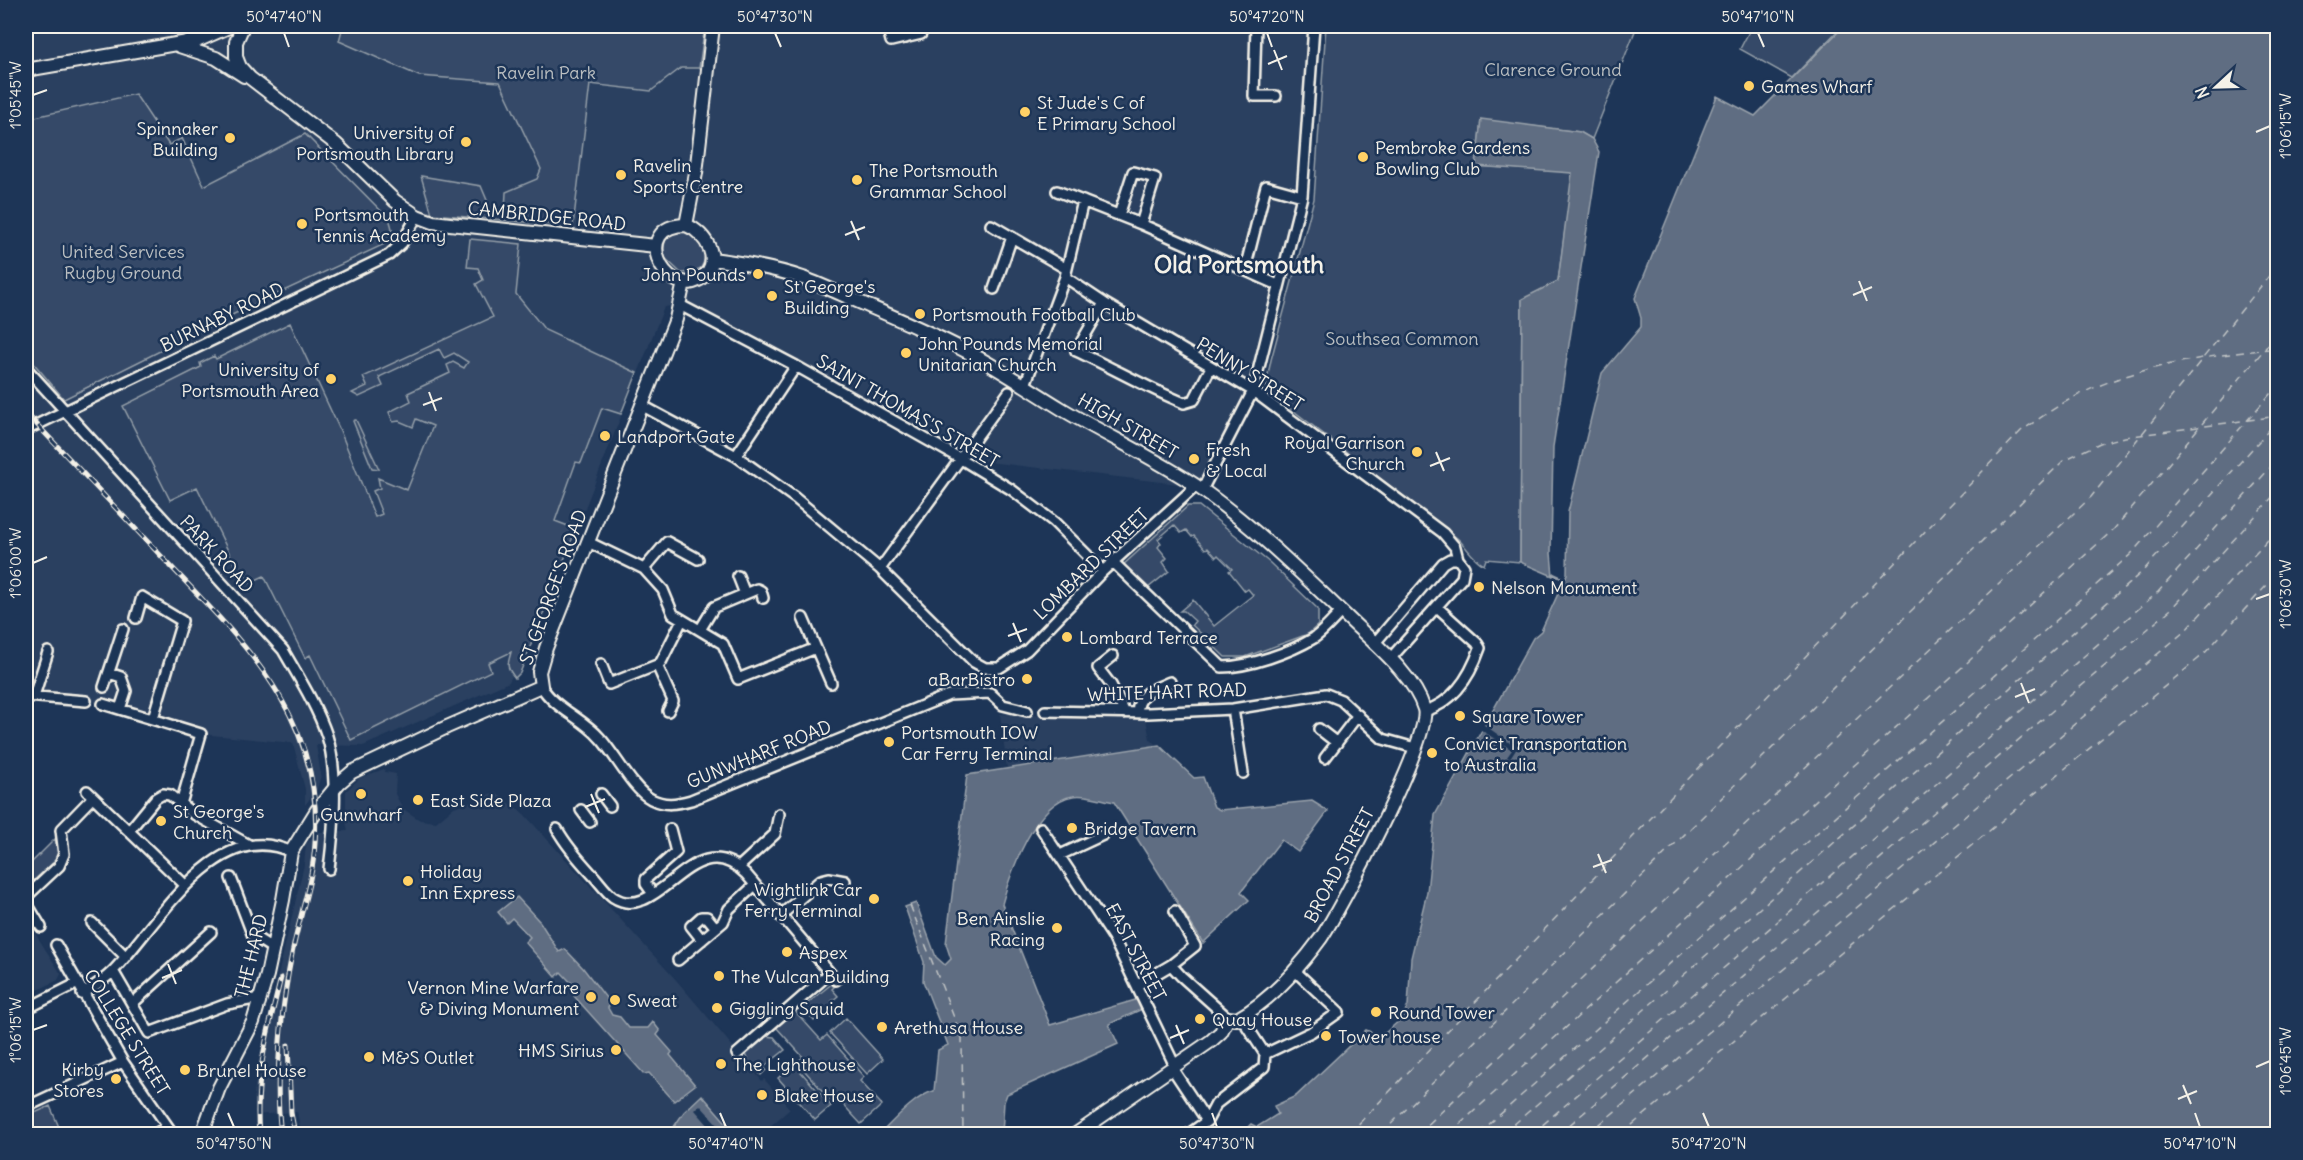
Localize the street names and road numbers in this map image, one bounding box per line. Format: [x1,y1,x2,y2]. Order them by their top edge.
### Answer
street label: CAMBRIDGE ROAD [467,196,627,236]
street label: BURNABY ROAD [156,277,288,357]
street label: PENNY STREET [1192,332,1308,416]
street label: SAINT THOMAS'S STREET [813,349,1003,473]
street label: HIGH STREET [1074,388,1182,464]
street label: LOMBARD STREET [1029,503,1153,625]
street label: ST GEORGE'S ROAD [514,506,592,668]
street label: PARK ROAD [175,510,259,598]
street label: WHITE HART ROAD [1087,678,1247,706]
street label: GUNWHARF ROAD [683,714,835,794]
street label: BROAD STREET [1299,804,1379,926]
street label: EAST STREET [1101,899,1171,1005]
street label: THE HARD [229,912,273,1000]
street label: COLLEGE STREET [79,965,175,1099]

